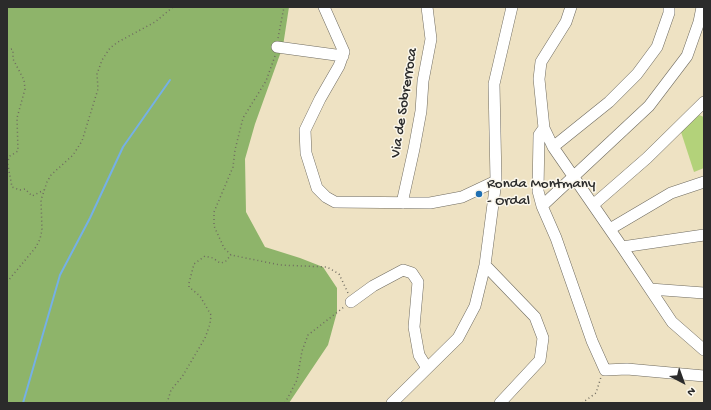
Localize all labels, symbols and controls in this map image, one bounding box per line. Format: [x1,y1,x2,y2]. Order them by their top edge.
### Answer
street label: Via de Sobrerroca [387,47,423,159]
place label: Ronda Montmany - Ordal [487,176,595,211]
marker: Ronda Montmany - Ordal [474,189,484,199]
north arrow [663,362,703,402]
text: N [684,384,698,398]

